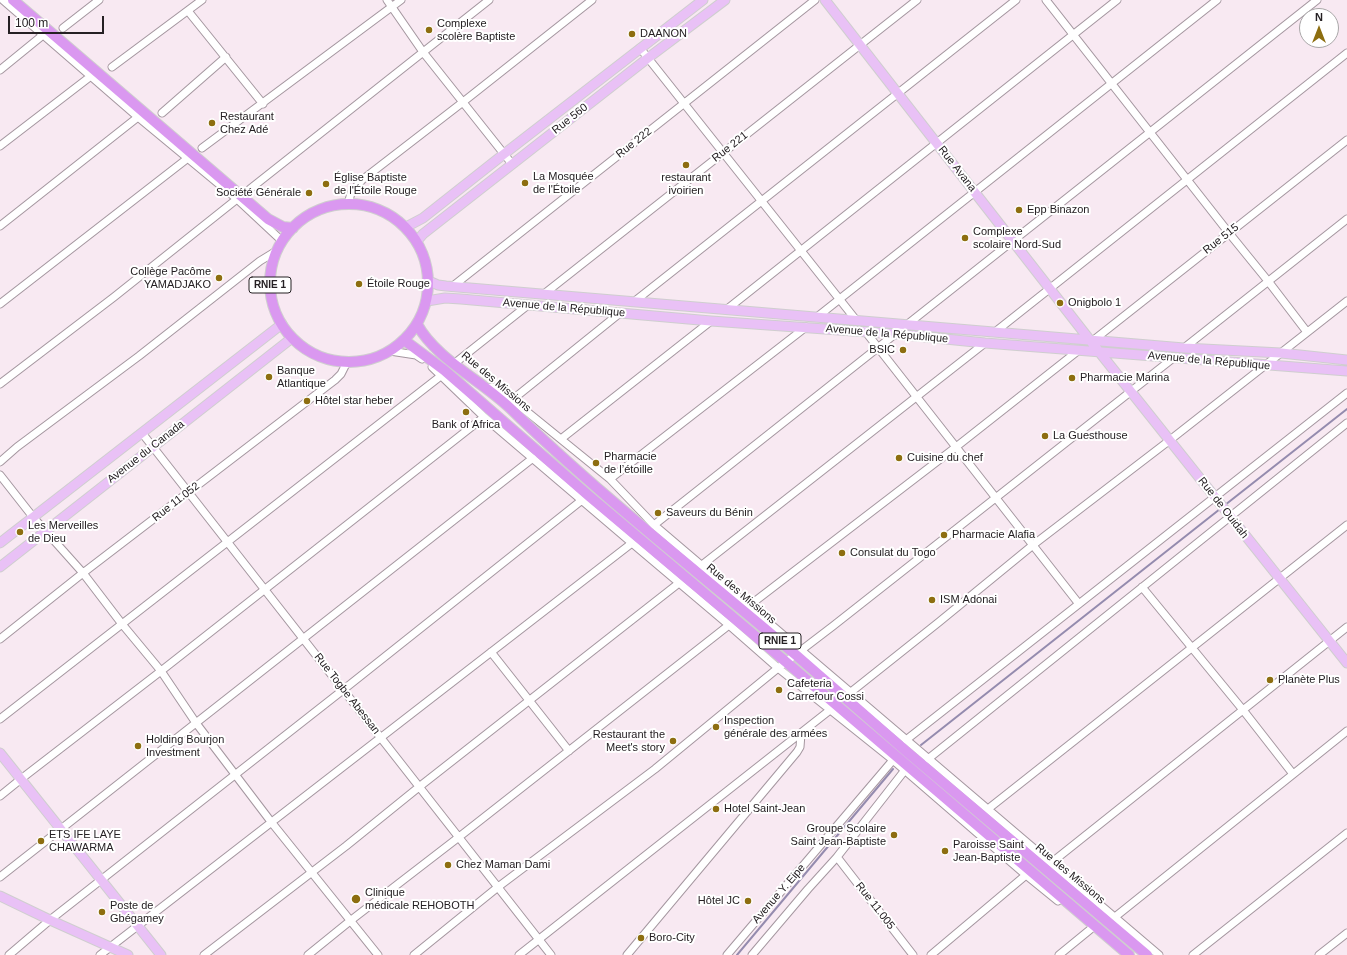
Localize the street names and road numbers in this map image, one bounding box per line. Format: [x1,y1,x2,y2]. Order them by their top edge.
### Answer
street label: Rue 560 [550,101,590,137]
street label: Rue 222 [614,125,654,161]
street label: Rue 221 [710,129,750,165]
street label: Rue Avana [935,144,979,194]
street label: Rue 515 [1201,221,1241,257]
road number: RNIE 1 [249,277,291,293]
street label: Avenue de la République [502,296,626,320]
street label: Avenue de la République [825,322,949,346]
street label: Rue des Missions [459,349,533,415]
street label: Avenue de la République [1147,349,1271,373]
street label: Avenue du Canada [105,418,187,486]
street label: Rue de Ouidah [1195,475,1251,541]
street label: Rue 11.052 [150,480,202,524]
street label: Rue des Missions [704,561,778,627]
road number: RNIE 1 [759,633,801,649]
street label: Rue Togbe Abessan [311,651,383,737]
street label: Rue des Missions [1033,841,1107,907]
street label: Avenue Y. Eipe [750,862,808,926]
street label: Rue 11.005 [853,880,897,932]

